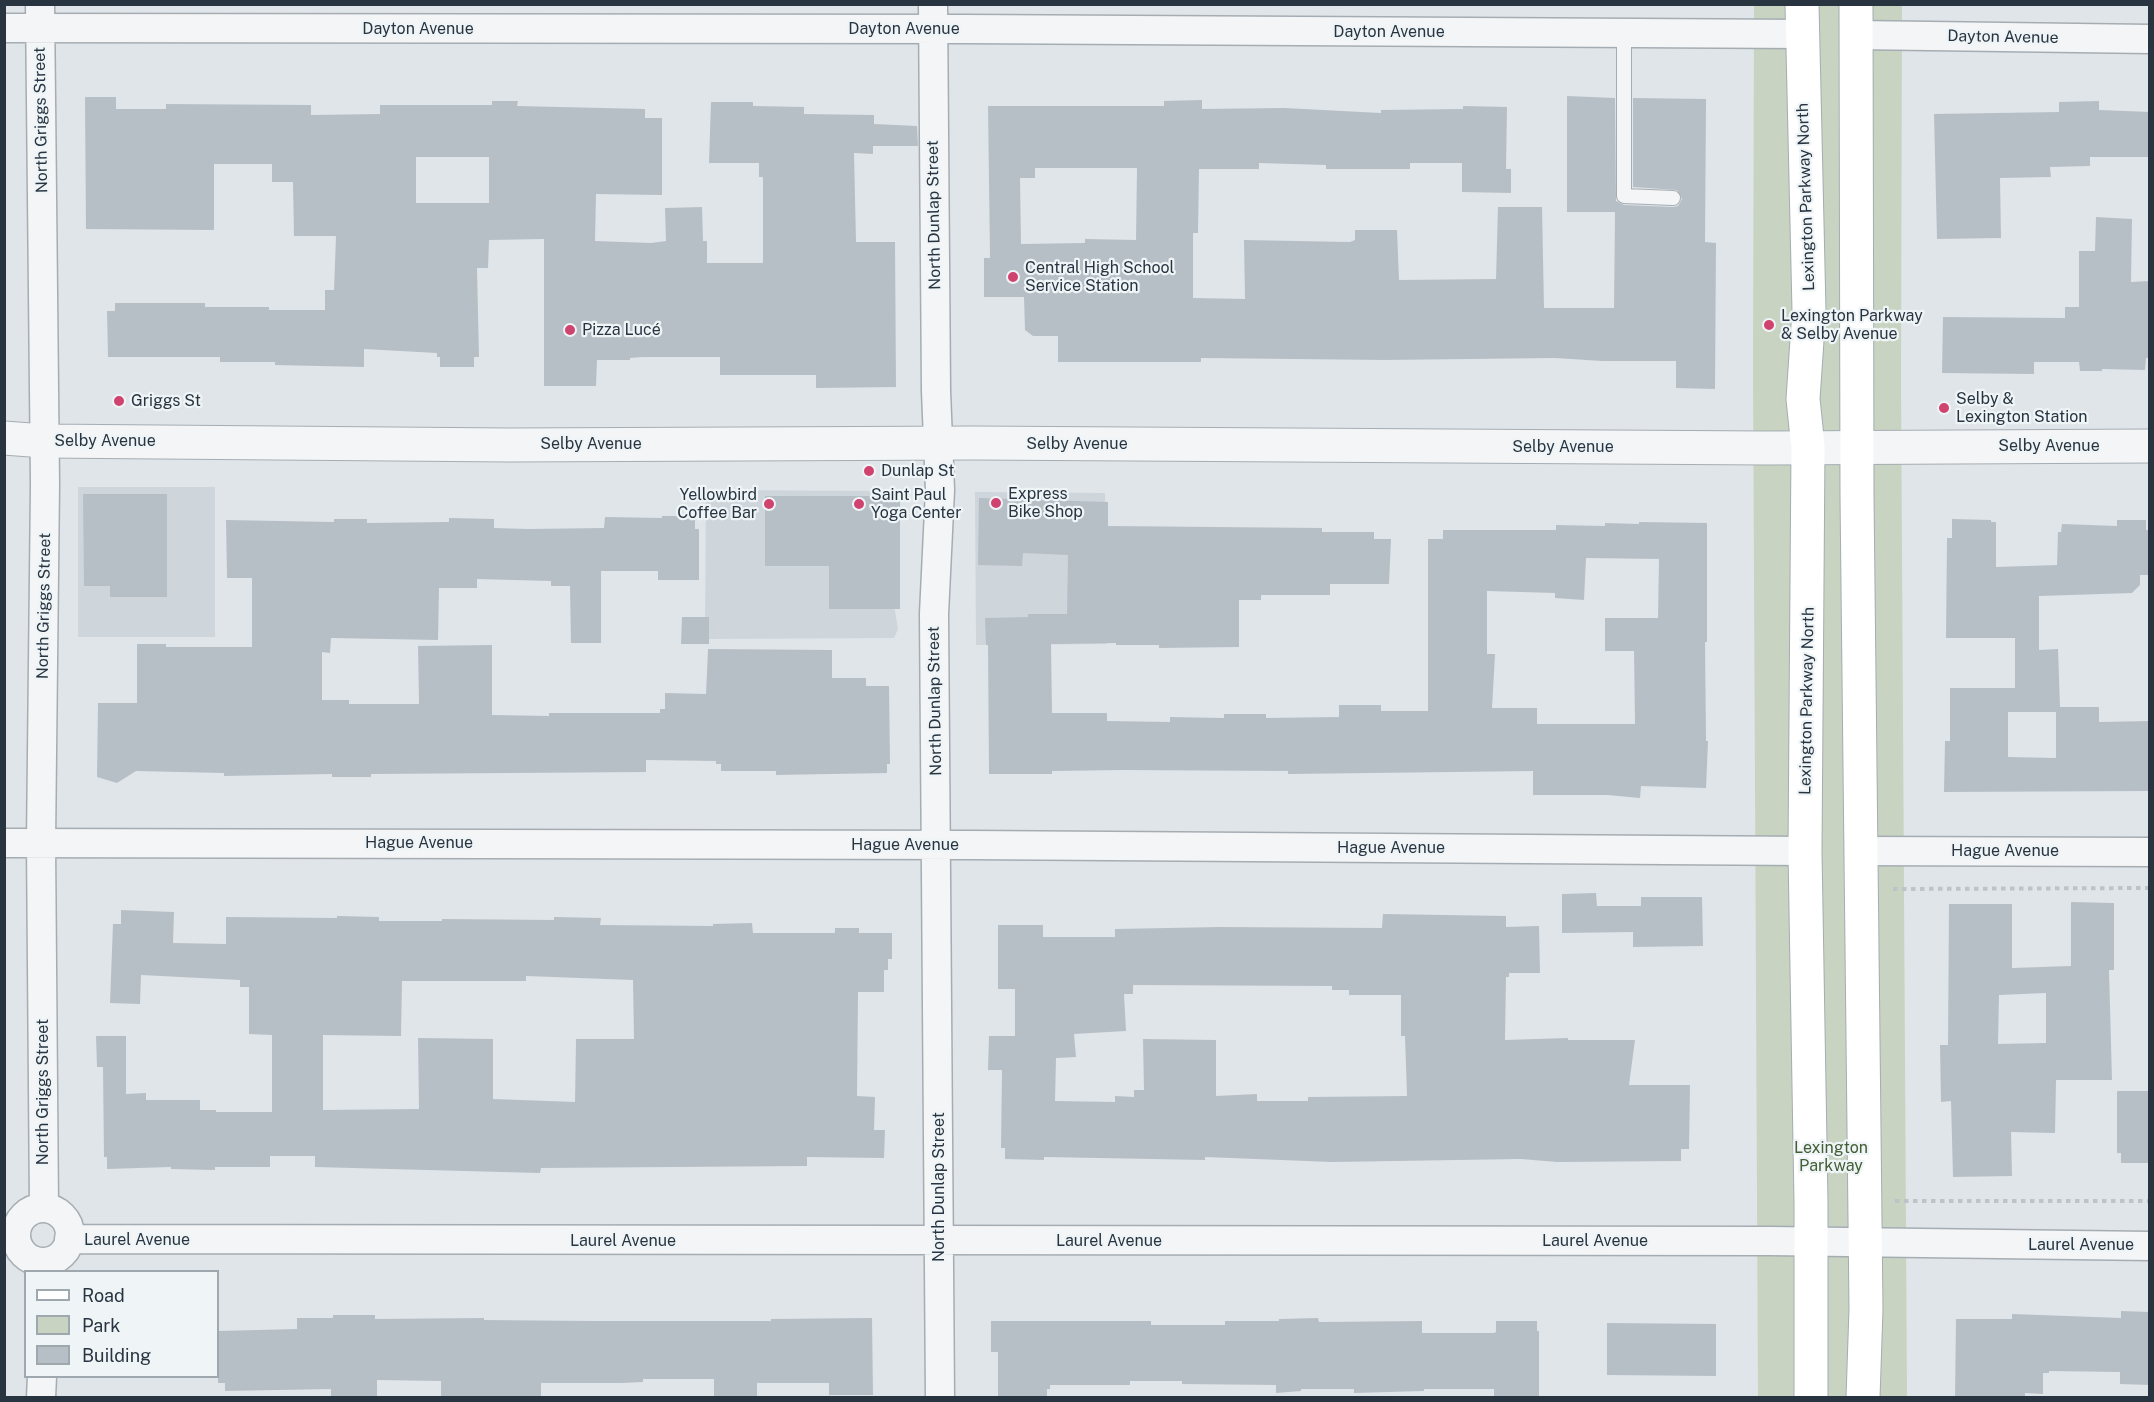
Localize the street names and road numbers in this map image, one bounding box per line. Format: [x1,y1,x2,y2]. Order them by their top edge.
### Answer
street label: Dayton Avenue [362,19,474,39]
street label: Dayton Avenue [848,19,960,39]
street label: Dayton Avenue [1333,22,1445,42]
street label: Dayton Avenue [1947,26,2059,48]
street label: North Griggs Street [30,47,52,193]
street label: Lexington Parkway North [1793,103,1819,291]
street label: North Dunlap Street [923,140,945,290]
street label: Selby Avenue [54,431,156,451]
street label: Selby Avenue [540,434,642,454]
street label: Selby Avenue [1026,434,1128,454]
street label: Selby Avenue [1998,436,2100,456]
street label: Selby Avenue [1512,437,1614,457]
street label: North Griggs Street [33,533,55,679]
street label: Lexington Parkway North [1796,607,1818,795]
street label: North Dunlap Street [924,626,946,776]
street label: Hague Avenue [365,833,473,853]
street label: Hague Avenue [851,835,959,855]
street label: Hague Avenue [1337,838,1445,858]
street label: Hague Avenue [1951,841,2059,861]
street label: North Griggs Street [33,1019,53,1165]
street label: North Dunlap Street [929,1112,949,1262]
street label: Laurel Avenue [84,1230,190,1250]
street label: Laurel Avenue [570,1231,676,1251]
street label: Laurel Avenue [1056,1231,1162,1251]
street label: Laurel Avenue [1542,1231,1648,1251]
street label: Laurel Avenue [2028,1235,2134,1255]

